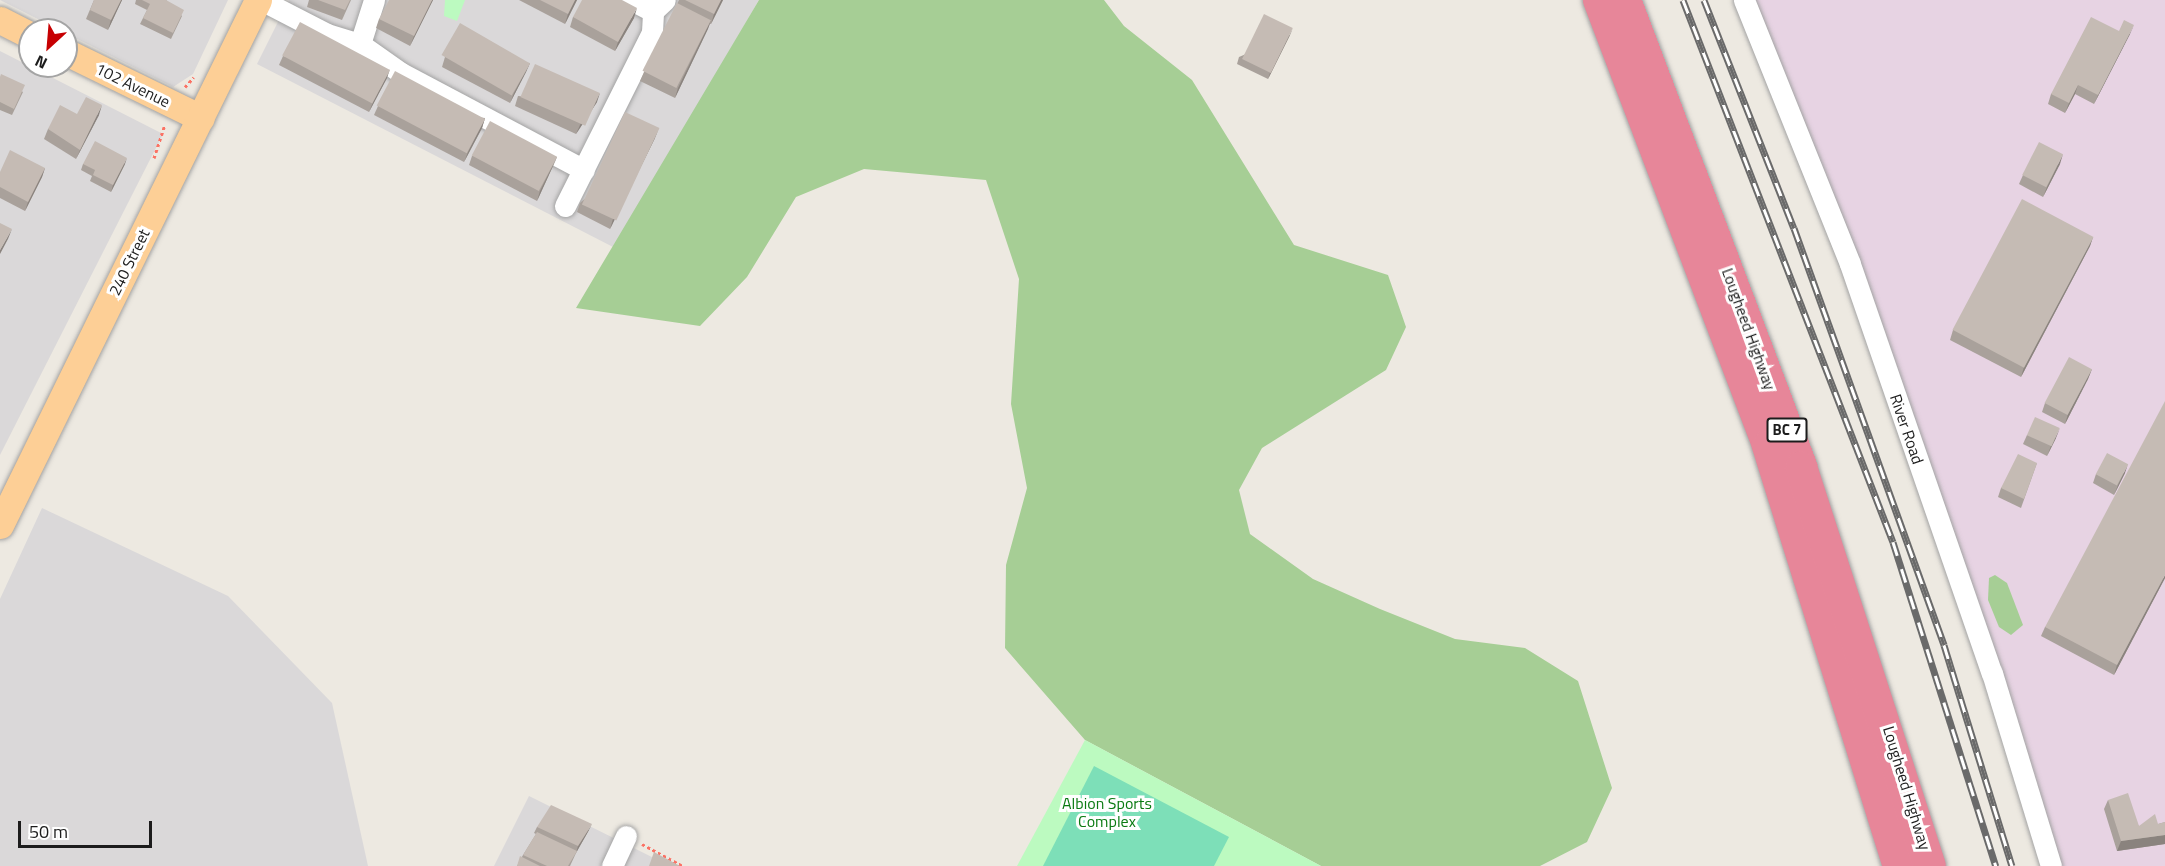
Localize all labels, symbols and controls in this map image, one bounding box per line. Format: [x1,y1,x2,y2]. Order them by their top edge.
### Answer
north arrow [18,18,78,78]
text: N [31,49,51,76]
street label: 102 Avenue [93,59,173,111]
street label: 240 Street [105,226,153,298]
street label: Lougheed Highway [1718,265,1780,393]
street label: River Road [1886,392,1928,466]
road number: BC 7 [1766,418,1808,442]
street label: Lougheed Highway [1879,724,1935,852]
park label: Albion Sports Complex [1062,793,1152,831]
scale bar [21,809,154,847]
text: 50 m [29,818,68,845]

